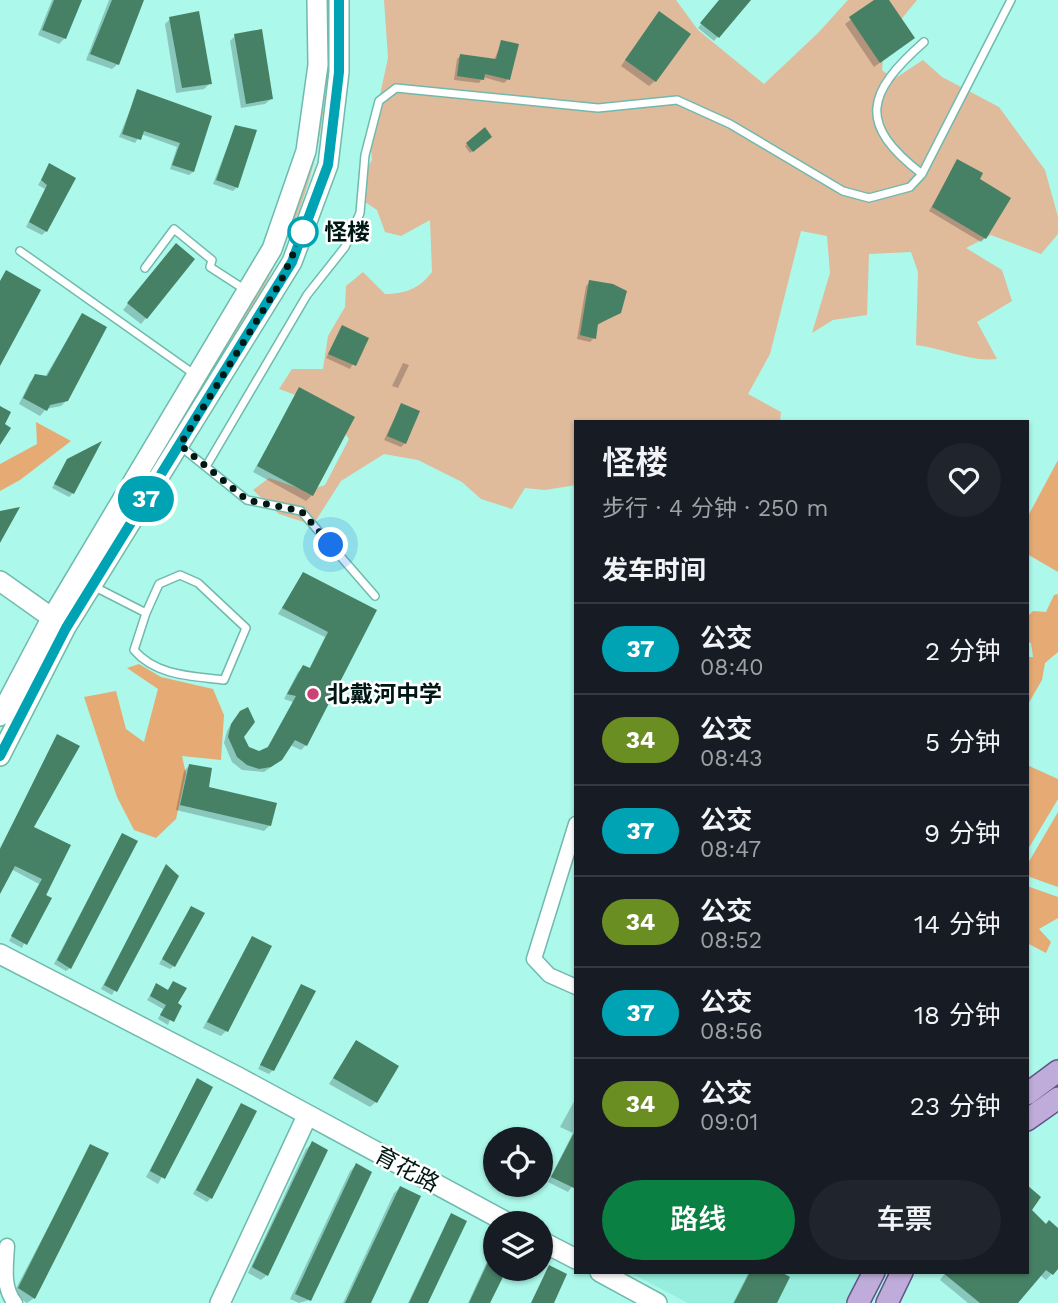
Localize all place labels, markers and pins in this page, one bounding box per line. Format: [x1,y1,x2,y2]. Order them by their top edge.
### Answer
marker: 怪楼 [288,217,318,247]
place label: 怪楼 [324,219,370,246]
place label: 北戴河中学 [327,681,442,708]
marker: 北戴河中学 [305,686,321,702]

